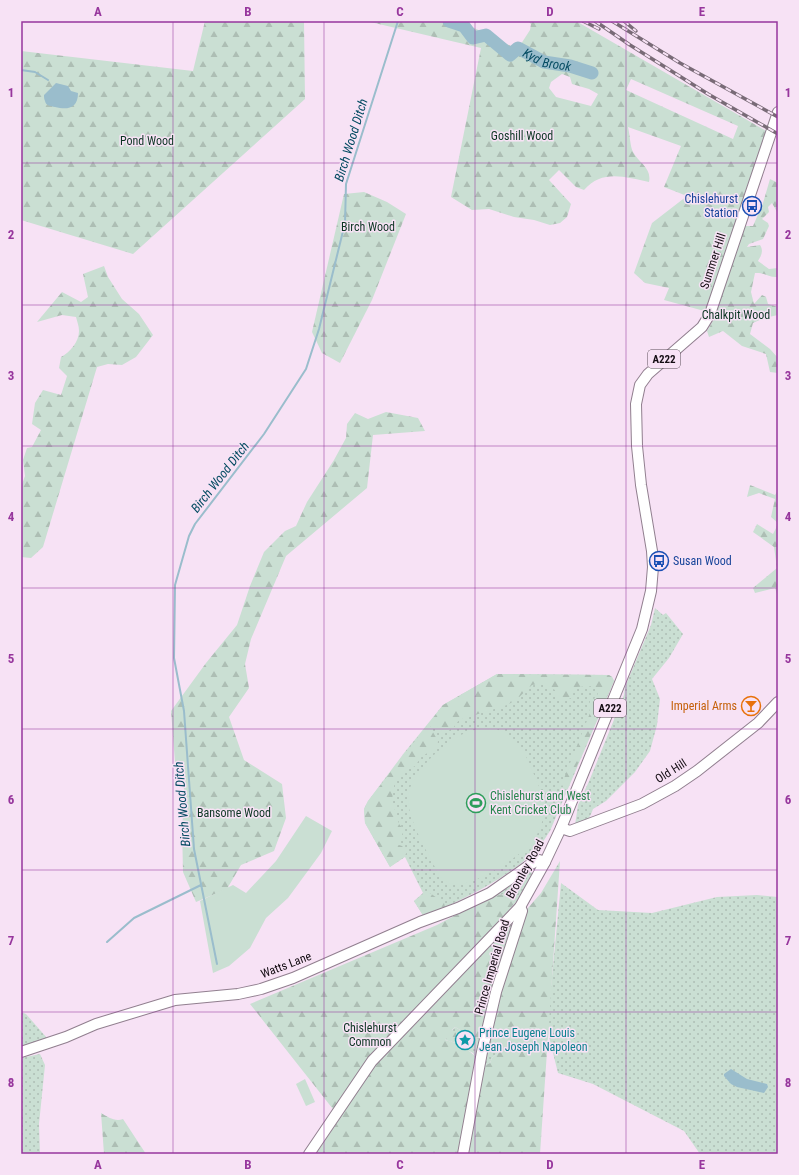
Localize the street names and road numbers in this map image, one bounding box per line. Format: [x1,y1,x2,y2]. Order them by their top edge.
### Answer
street label: Summer Hill [697,231,729,291]
road number: A222 [648,350,680,368]
road number: A222 [594,699,626,717]
street label: Old Hill [653,756,689,786]
street label: Bromley Road [503,837,547,901]
street label: Prince Imperial Road [472,918,512,1016]
street label: Watts Lane [259,949,314,981]

